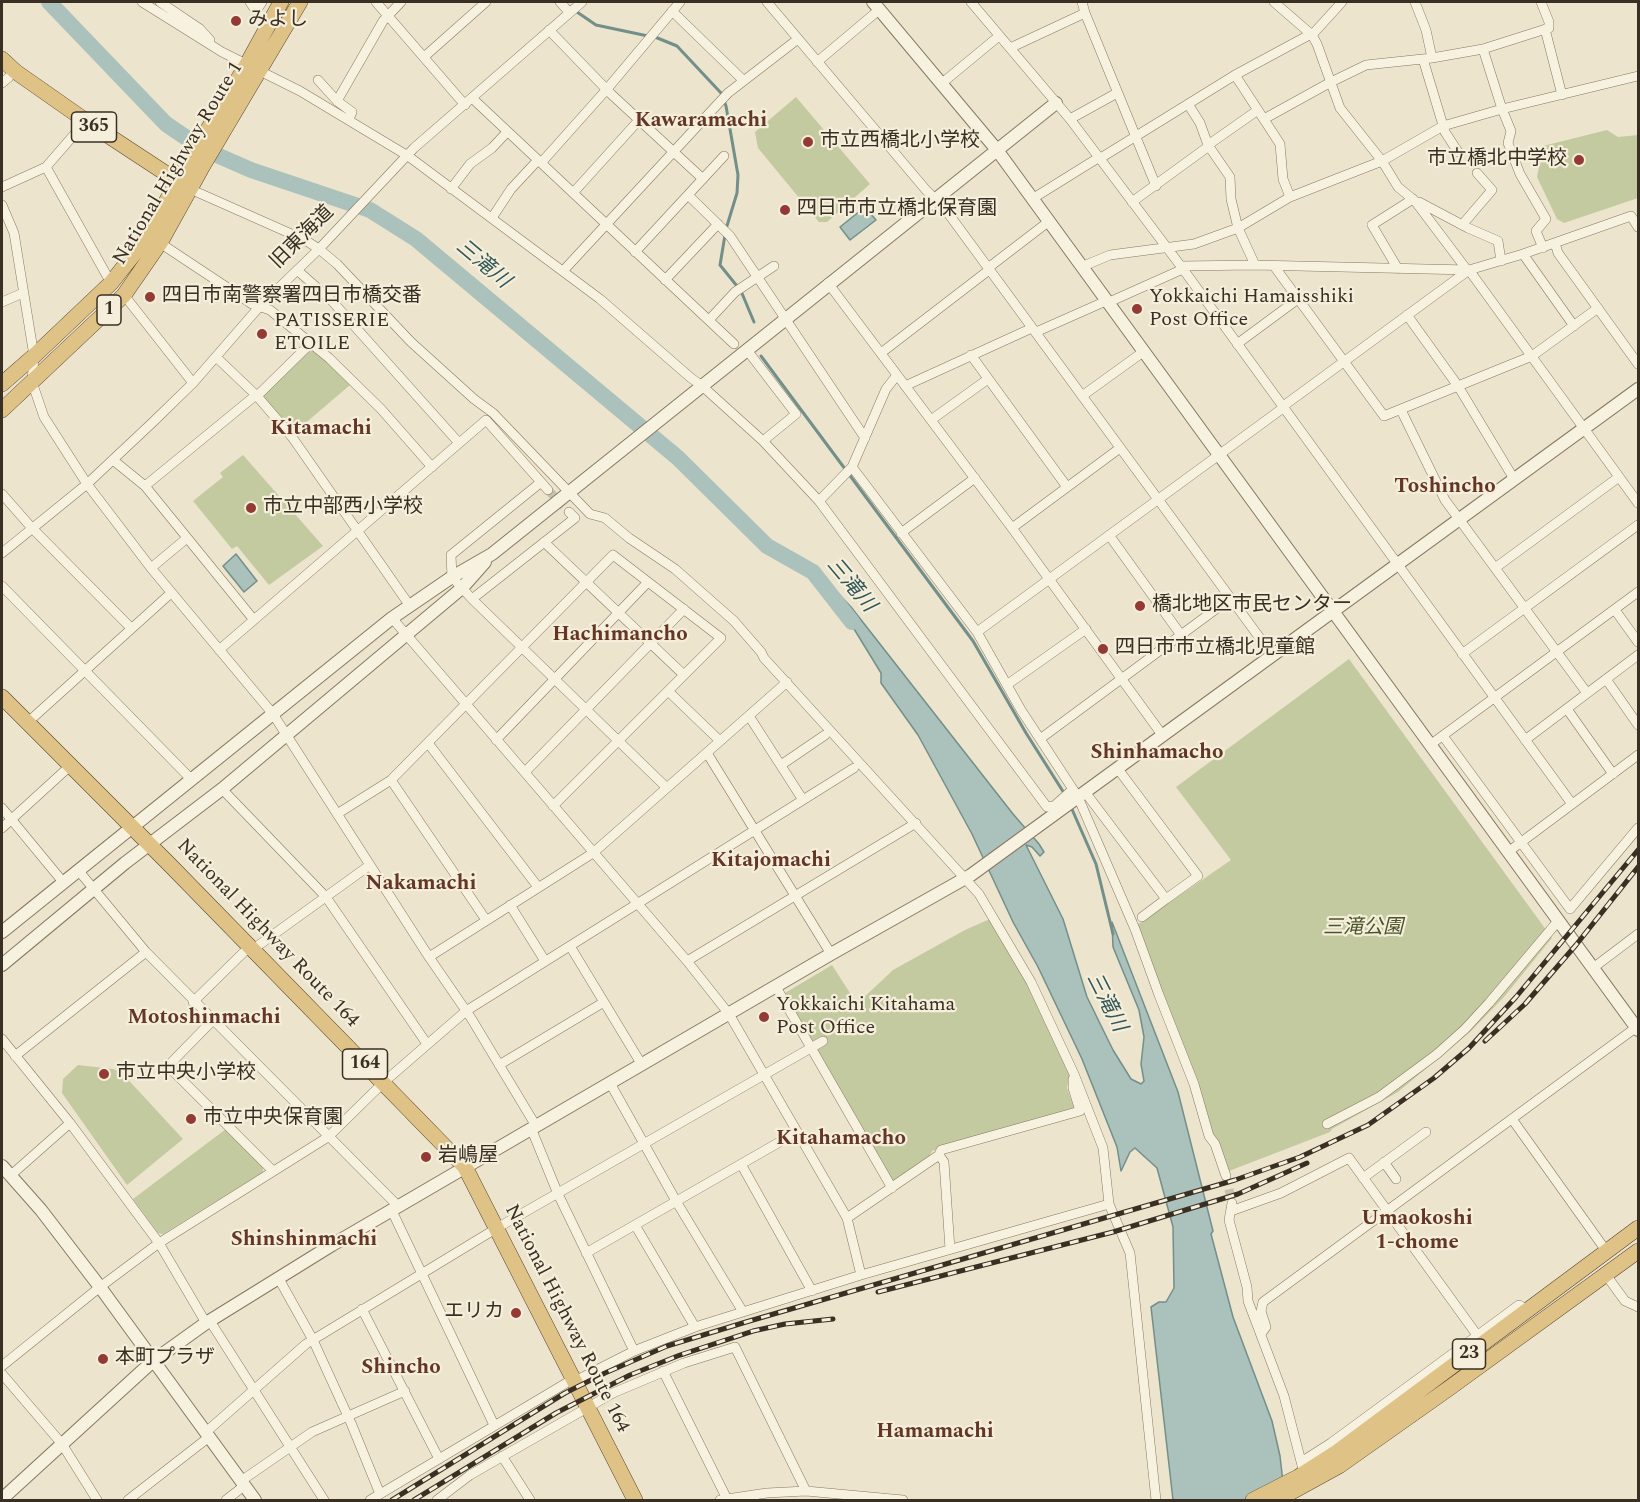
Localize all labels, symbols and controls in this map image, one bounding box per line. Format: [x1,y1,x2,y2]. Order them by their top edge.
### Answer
place label: みよし [248,9,308,33]
marker: みよし [229,14,243,28]
street label: National Highway Route 1 [109,58,249,270]
district label: Kawaramachi [635,109,767,135]
road number: 365 [72,112,116,142]
place label: 市立西橋北小学校 [820,130,980,154]
marker: 市立西橋北小学校 [801,135,815,149]
place label: 市立橋北中学校 [1427,148,1567,172]
marker: 市立橋北中学校 [1572,153,1586,167]
place label: 四日市市立橋北保育園 [797,198,997,222]
street label: 旧東海道 [266,201,340,275]
marker: 四日市市立橋北保育園 [778,203,792,217]
water label: 三滝川 [450,235,514,295]
place label: 四日市南警察署四日市橋交番 [162,285,422,309]
place label: Yokkaichi Hamaisshiki Post Office [1149,286,1354,333]
marker: 四日市南警察署四日市橋交番 [143,290,157,304]
road number: 1 [97,295,121,325]
marker: Yokkaichi Hamaisshiki Post Office [1130,302,1144,316]
place label: PATISSERIE ETOILE [274,310,389,357]
marker: PATISSERIE ETOILE [255,327,269,341]
district label: Kitamachi [270,417,372,443]
district label: Toshincho [1394,475,1496,501]
place label: 市立中部西小学校 [263,496,423,520]
marker: 市立中部西小学校 [244,501,258,515]
water label: 三滝川 [820,554,880,618]
place label: 橋北地区市民センター [1152,594,1352,618]
marker: 橋北地区市民センター [1133,599,1147,613]
district label: Hachimancho [552,623,688,649]
place label: 四日市市立橋北児童館 [1115,637,1315,661]
marker: 四日市市立橋北児童館 [1096,642,1110,656]
district label: Shinhamacho [1091,741,1223,767]
street label: National Highway Route 164 [171,835,363,1033]
district label: Kitajomachi [711,849,831,875]
district label: Nakamachi [366,872,476,898]
park label: 三滝公園 [1323,917,1403,941]
water label: 三滝川 [1079,969,1131,1037]
place label: Yokkaichi Kitahama Post Office [776,994,955,1041]
district label: Motoshinmachi [127,1006,281,1032]
marker: Yokkaichi Kitahama Post Office [757,1010,771,1024]
road number: 164 [342,1049,388,1079]
place label: 市立中央小学校 [116,1062,256,1086]
marker: 市立中央小学校 [97,1067,111,1081]
place label: 市立中央保育園 [203,1107,343,1131]
marker: 市立中央保育園 [184,1112,198,1126]
district label: Kitahamacho [776,1127,906,1153]
place label: 岩嶋屋 [438,1145,498,1169]
marker: 岩嶋屋 [419,1150,433,1164]
street label: National Highway Route 164 [498,1201,634,1437]
district label: Umaokoshi 1-chome [1361,1207,1473,1257]
district label: Shinshinmachi [231,1228,377,1254]
place label: エリカ [444,1301,504,1325]
marker: エリカ [509,1306,523,1320]
road number: 23 [1452,1339,1486,1369]
place label: 本町プラザ [115,1347,215,1371]
marker: 本町プラザ [96,1352,110,1366]
district label: Shincho [361,1356,441,1382]
district label: Hamamachi [876,1420,994,1446]

